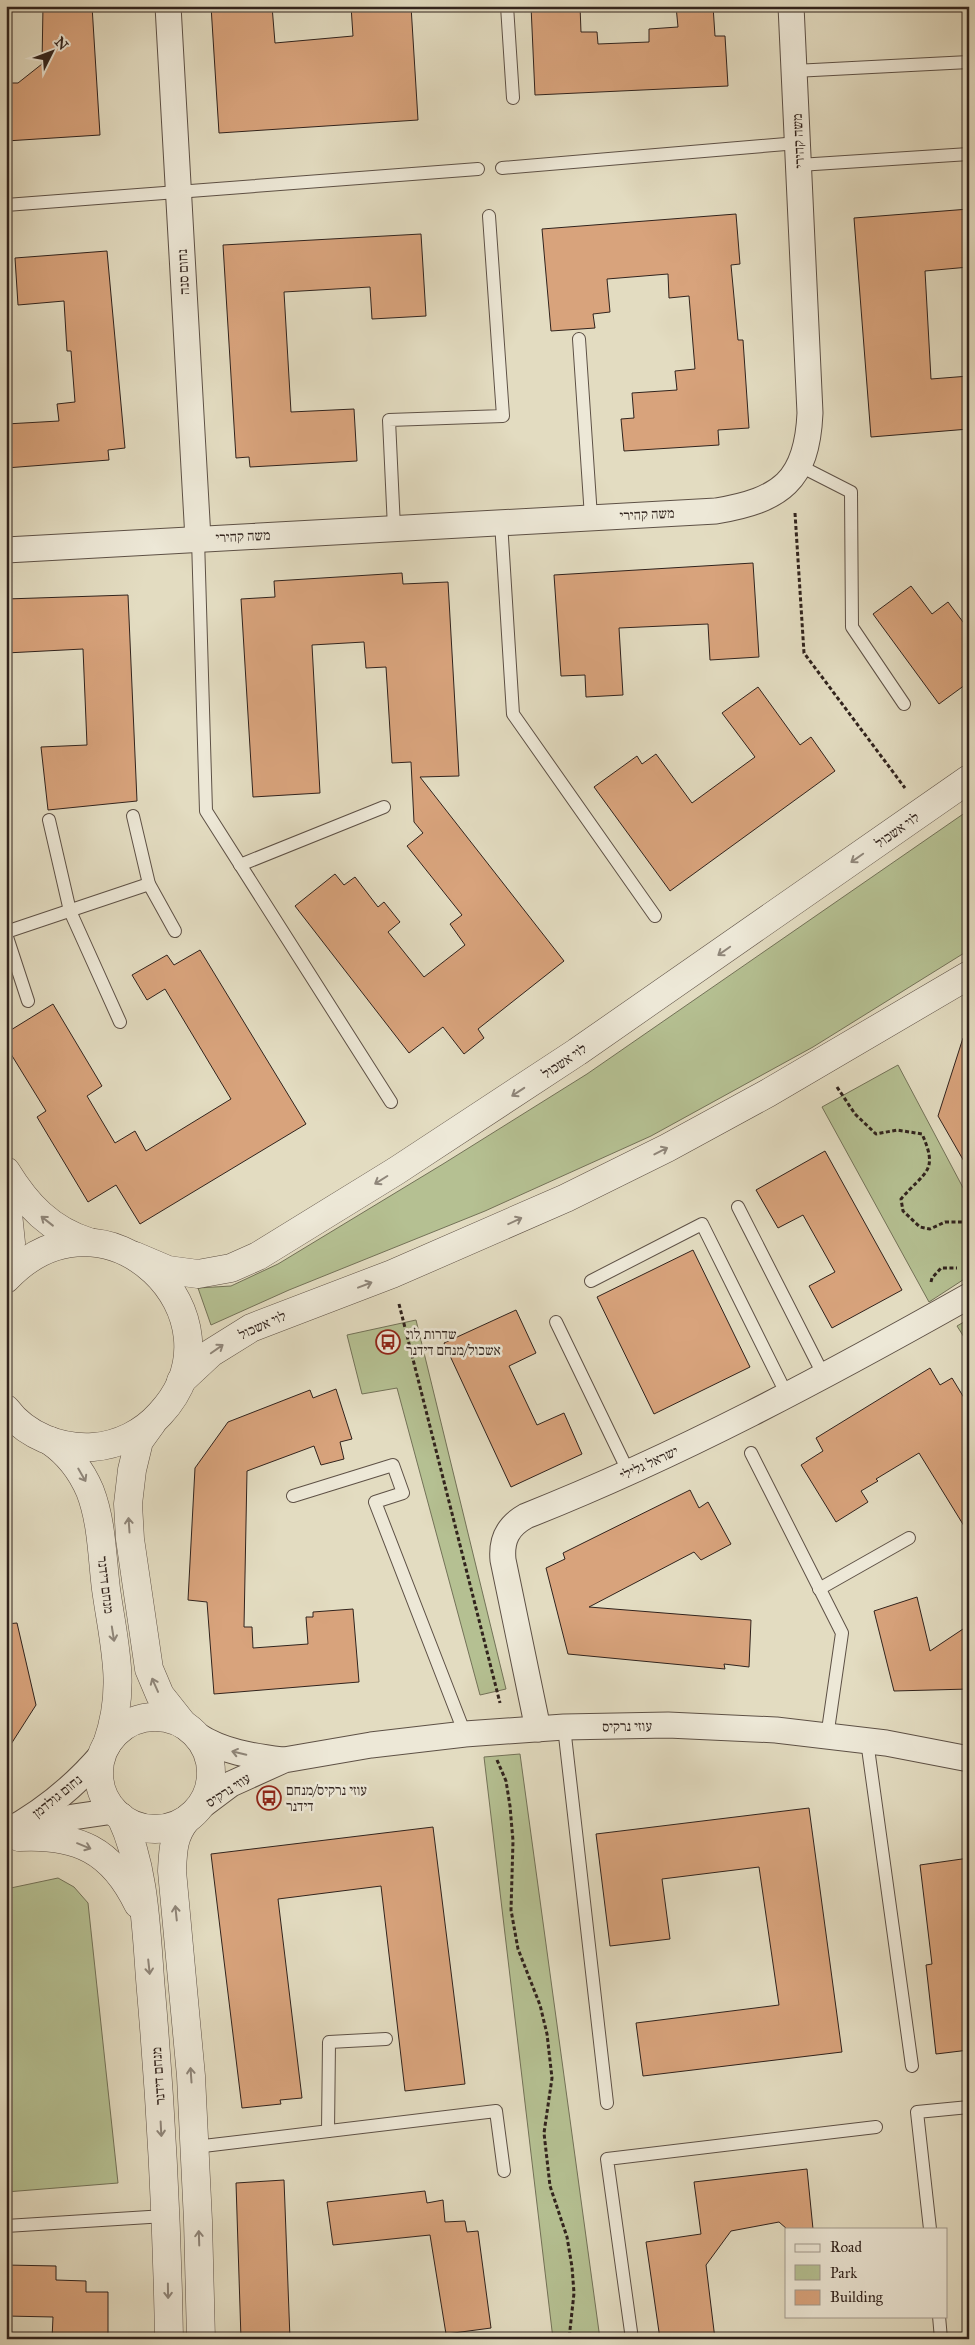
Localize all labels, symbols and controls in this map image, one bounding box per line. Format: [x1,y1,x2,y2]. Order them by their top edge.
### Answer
north arrow [28,28,78,78]
text: N [51,34,72,54]
street label: משה קהירי [789,113,808,169]
street label: נחום סנה [174,249,193,295]
street label: משה קהירי [619,505,675,524]
street label: משה קהירי [215,527,271,546]
street label: לוי אשכול [872,809,923,852]
one-way arrow [850,853,864,863]
one-way arrow [717,946,731,956]
street label: לוי אשכול [539,1040,590,1083]
one-way arrow [511,1087,525,1097]
one-way arrow [653,1145,668,1155]
one-way arrow [375,1175,389,1185]
one-way arrow [40,1216,54,1226]
one-way arrow [507,1216,522,1226]
one-way arrow [357,1280,373,1289]
street label: לוי אשכול [236,1307,289,1344]
place label: שדרות לוי אשכול/מנחם דידנר [406,1326,501,1359]
bus stop icon: שדרות לוי אשכול/מנחם דידנר [375,1329,401,1355]
one-way arrow [210,1344,224,1354]
street label: ישראל גלילי [617,1443,681,1484]
one-way arrow [77,1468,87,1482]
one-way arrow [124,1517,133,1533]
street label: מנחם דידנר [94,1555,117,1615]
one-way arrow [108,1625,118,1641]
one-way arrow [149,1678,159,1693]
street label: עוזי נרקיס [602,1718,652,1735]
one-way arrow [232,1748,248,1757]
street label: עוזי נרקיס [203,1770,254,1811]
street label: נחום גולדמן [29,1771,86,1822]
place label: עוזי נרקיס/מנחם דידנר [286,1782,367,1815]
bus stop icon: עוזי נרקיס/מנחם דידנר [256,1785,282,1811]
one-way arrow [76,1841,91,1851]
one-way arrow [171,1906,181,1922]
one-way arrow [144,1958,154,1974]
street label: מנחם דידנר [148,2046,169,2105]
one-way arrow [186,2068,195,2084]
one-way arrow [157,2120,166,2136]
legend [785,2228,948,2318]
one-way arrow [194,2230,204,2246]
text: Road [830,2238,862,2256]
text: Park [830,2264,857,2282]
one-way arrow [163,2283,172,2299]
text: Building [830,2288,884,2306]

